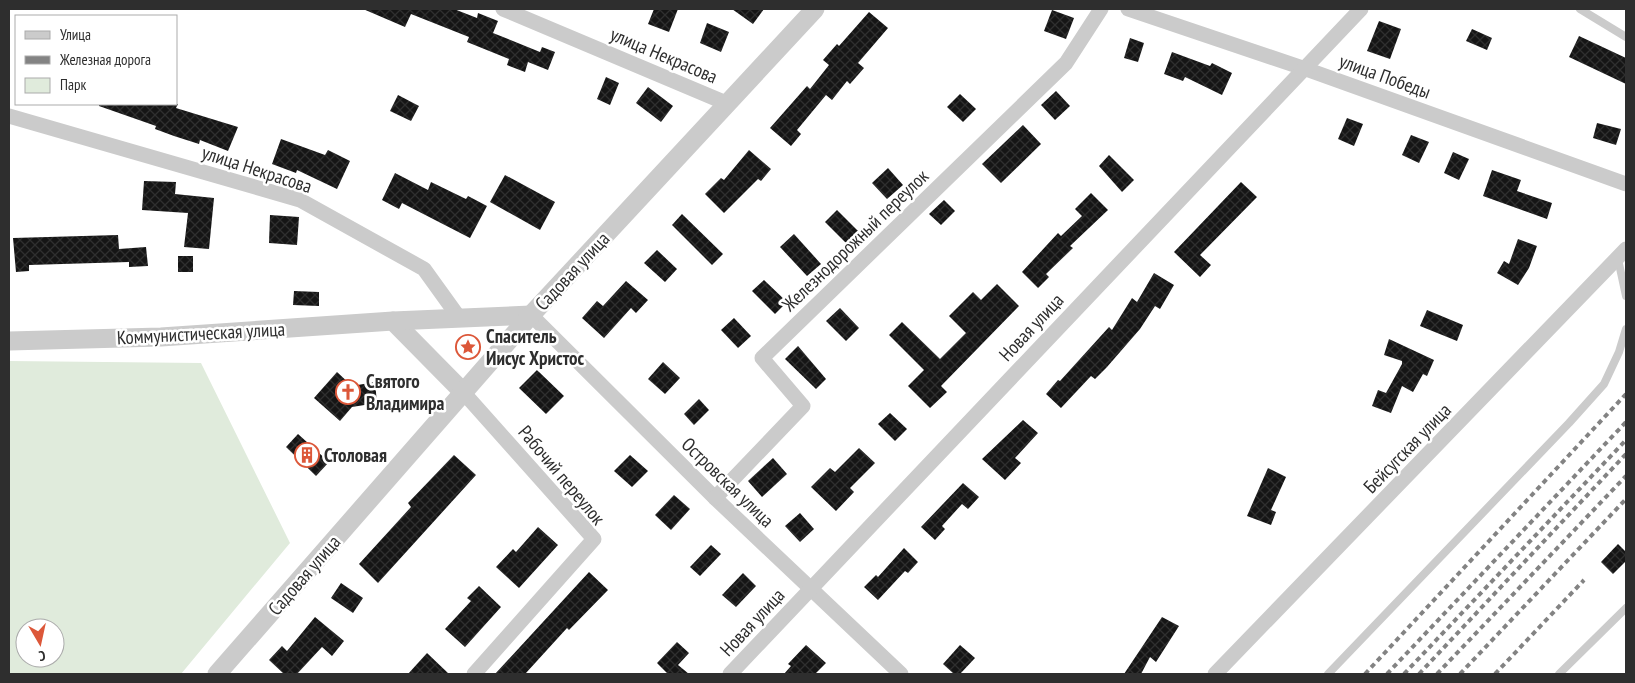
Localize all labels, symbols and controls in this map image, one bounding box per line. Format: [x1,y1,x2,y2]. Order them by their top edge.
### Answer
legend [15,15,178,105]
street label: улица Некрасова [607,22,721,88]
text: Улица [60,25,91,44]
street label: улица Победы [1336,48,1434,104]
text: Железная дорога [59,50,151,69]
text: Парк [60,75,86,94]
street label: улица Некрасова [199,140,315,198]
street label: Железнодорожный переулок [776,163,934,317]
street label: Садовая улица [530,227,614,315]
street label: Новая улица [994,288,1068,366]
street label: Коммунистическая улица [116,317,286,349]
place label: Спаситель Иисус Христос [486,324,585,370]
place icon: Спаситель Иисус Христос [455,334,481,360]
place label: Святого Владимира [366,369,445,415]
church icon: Святого Владимира [335,379,361,405]
street label: Бейсугская улица [1358,398,1456,498]
street label: Рабочий переулок [513,420,611,530]
street label: Островская улица [677,432,779,532]
building icon: Столовая [294,442,320,468]
place label: Столовая [324,443,387,467]
street label: Садовая улица [263,530,345,620]
street label: Новая улица [715,583,789,661]
north arrow [15,618,65,668]
text: С [37,646,47,665]

